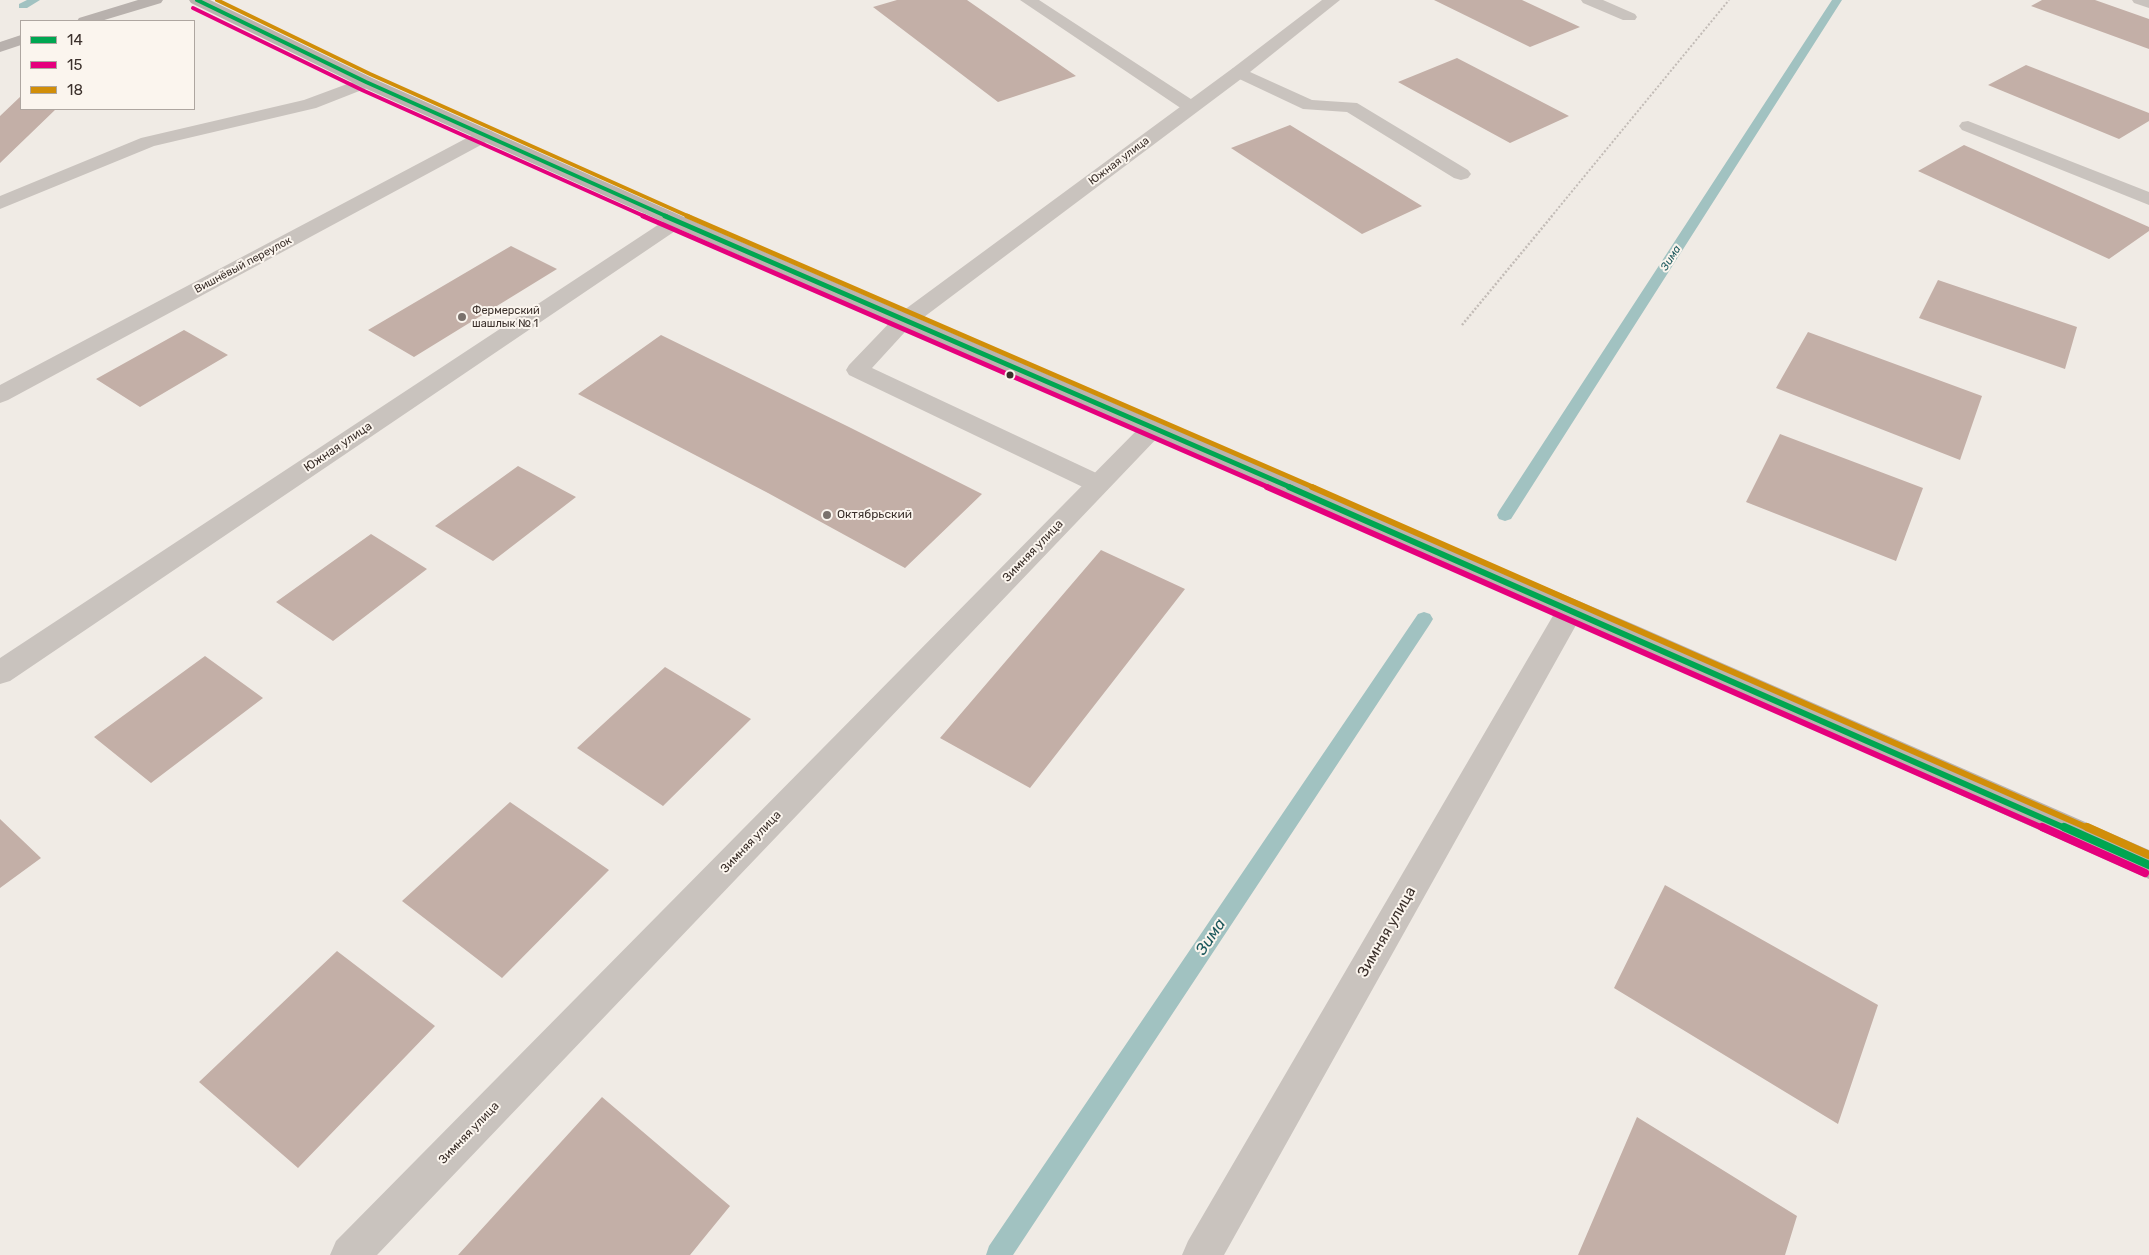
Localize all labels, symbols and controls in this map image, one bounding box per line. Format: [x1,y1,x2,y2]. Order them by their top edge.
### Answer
legend [20,20,195,110]
text: 14 [67,31,83,49]
text: 15 [67,56,82,74]
text: 18 [67,81,83,99]
street label: Южная улица [1086,134,1152,188]
street label: Вишнёвый переулок [192,234,294,296]
water label: Зима [1658,243,1684,273]
place label: Фермерский шашлык № 1 [472,304,540,330]
marker: Фермерский шашлык № 1 [456,311,468,323]
unlabelled marker [1005,370,1015,380]
street label: Южная улица [301,419,375,475]
place label: Октябрьский [837,508,912,522]
marker: Октябрьский [821,509,833,521]
street label: Зимняя улица [1000,517,1066,585]
street label: Зимняя улица [718,808,784,876]
street label: Зимняя улица [1354,884,1420,980]
water label: Зима [1192,915,1230,959]
street label: Зимняя улица [436,1099,502,1167]

